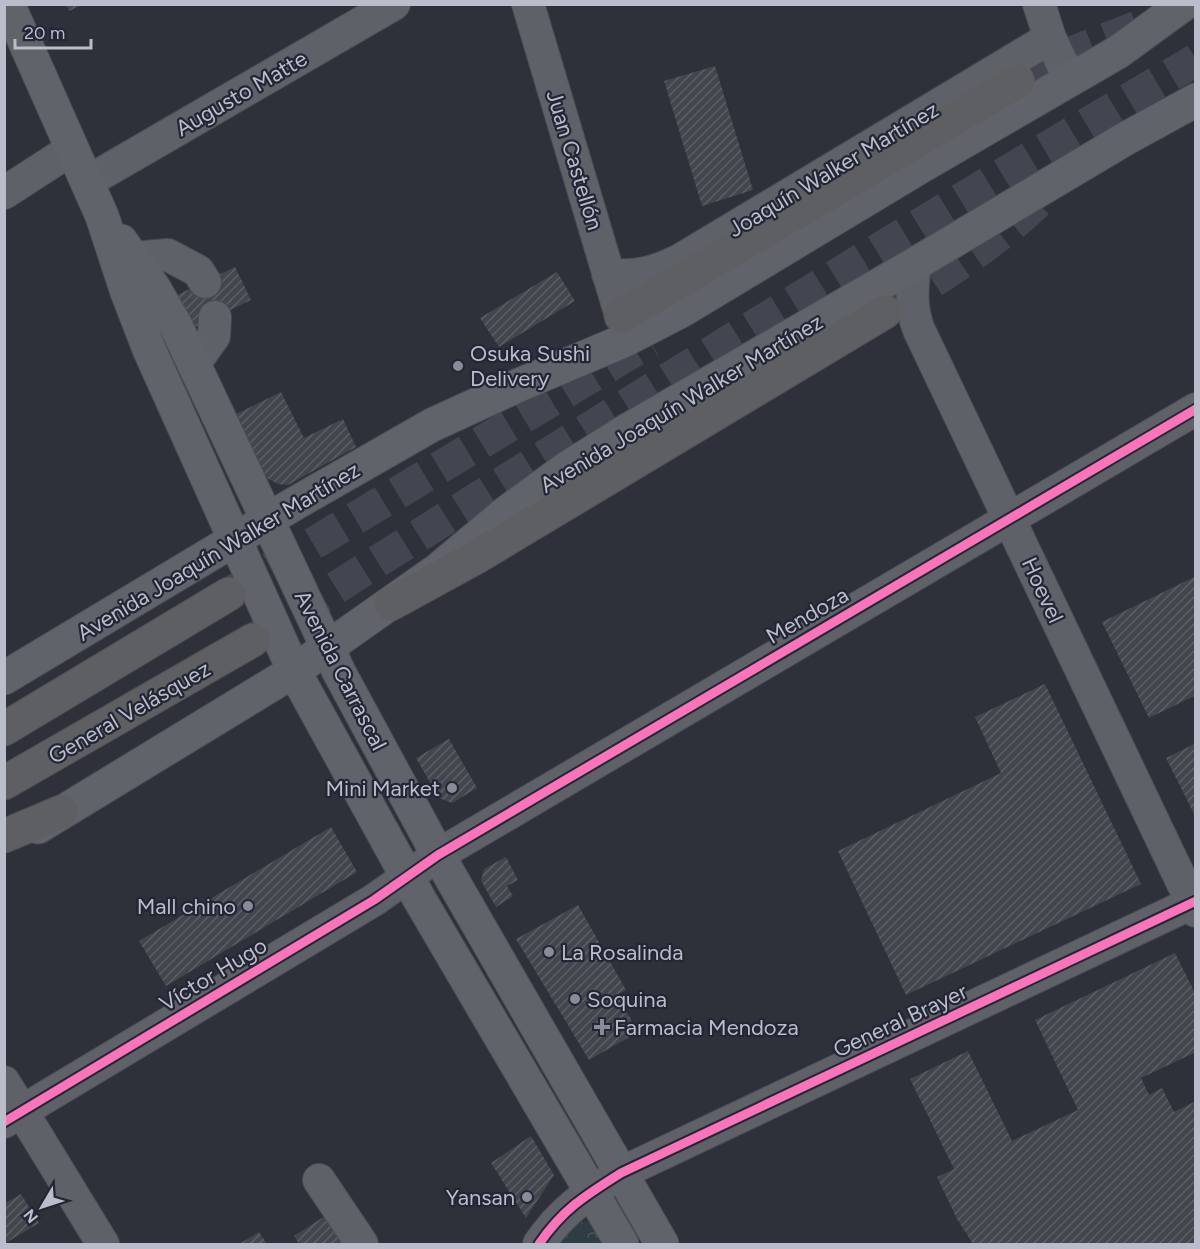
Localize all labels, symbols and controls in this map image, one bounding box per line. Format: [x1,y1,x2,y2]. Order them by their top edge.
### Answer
scale bar [15,12,92,50]
text: 20 m [24,22,65,44]
street label: Augusto Matte [171,45,312,142]
street label: Juan Castellón [540,87,609,233]
street label: Joaquín Walker Martínez [723,96,943,243]
street label: Avenida Joaquín Walker Martínez [535,308,828,499]
place label: Osuka Sushi Delivery [470,340,590,392]
marker: Osuka Sushi Delivery [451,359,465,373]
street label: Avenida Joaquín Walker Martínez [72,456,365,647]
street label: Hoevel [1016,553,1069,627]
street label: Mendoza [761,581,853,650]
street label: Avenida Carrascal [289,586,393,755]
street label: General Velásquez [44,655,215,770]
place label: Mini Market [325,775,440,802]
marker: Mini Market [445,781,459,795]
place label: Mall chino [137,893,236,920]
marker: Mall chino [241,899,255,913]
street label: Víctor Hugo [155,932,272,1017]
place label: La Rosalinda [561,939,683,966]
marker: La Rosalinda [542,945,556,959]
street label: General Brayer [829,977,972,1063]
place label: Soquina [587,986,667,1013]
marker: Soquina [568,992,582,1006]
place label: Farmacia Mendoza [614,1014,799,1041]
marker: Farmacia Mendoza [595,1020,609,1034]
north arrow [12,1177,72,1237]
place label: Yansan [446,1184,515,1211]
marker: Yansan [520,1190,534,1204]
text: N [19,1205,42,1227]

